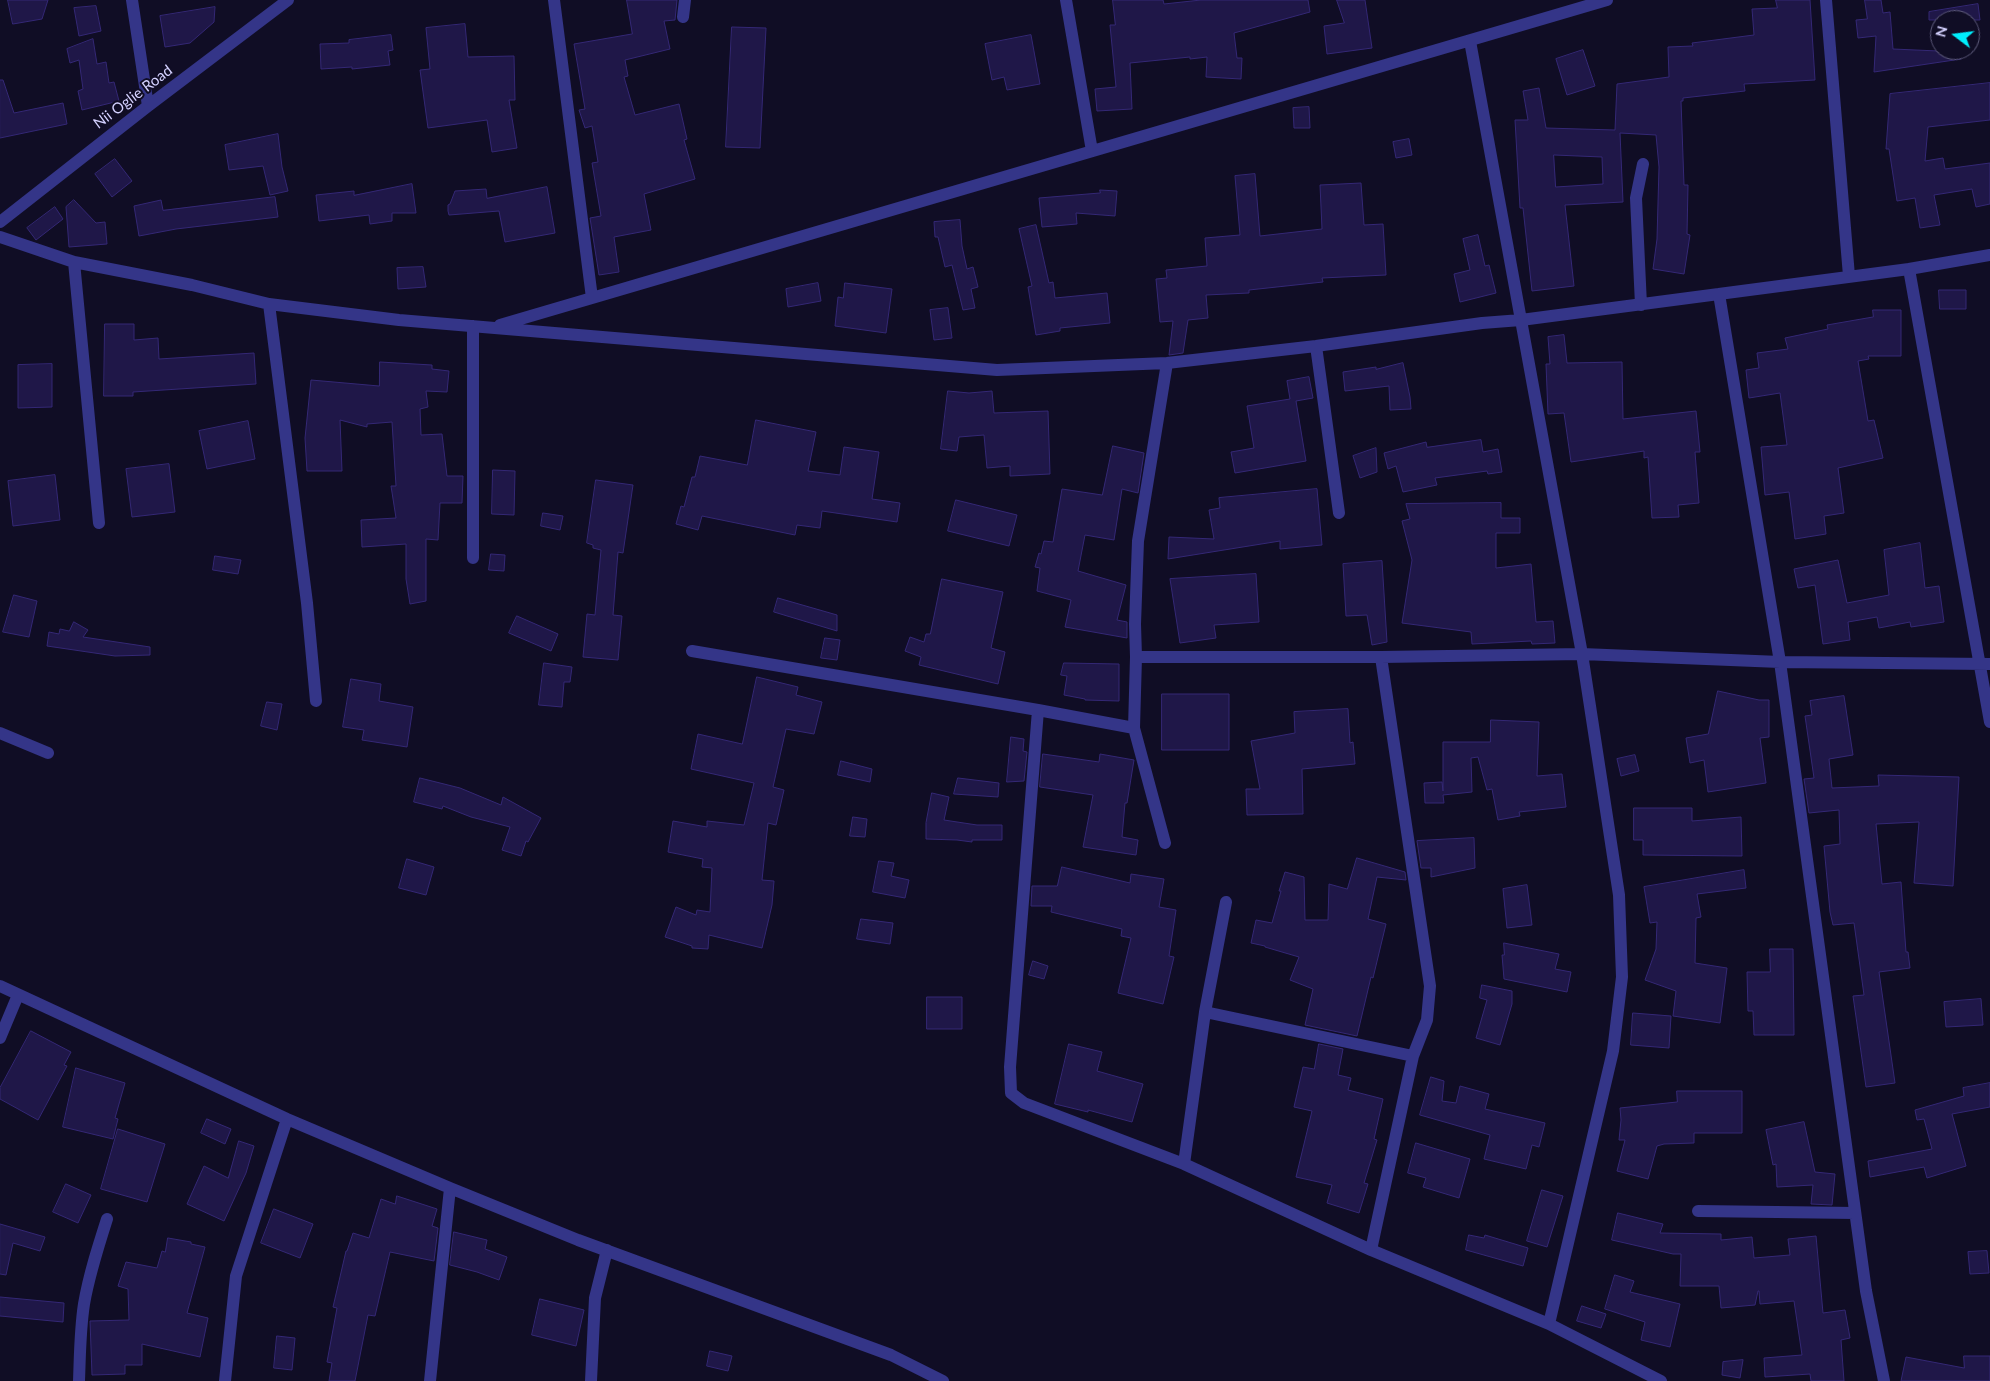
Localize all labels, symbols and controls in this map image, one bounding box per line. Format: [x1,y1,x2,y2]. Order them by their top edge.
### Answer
north arrow [1930,10,1980,60]
text: N [1931,24,1951,39]
street label: Nii Oglie Road [90,61,176,133]

